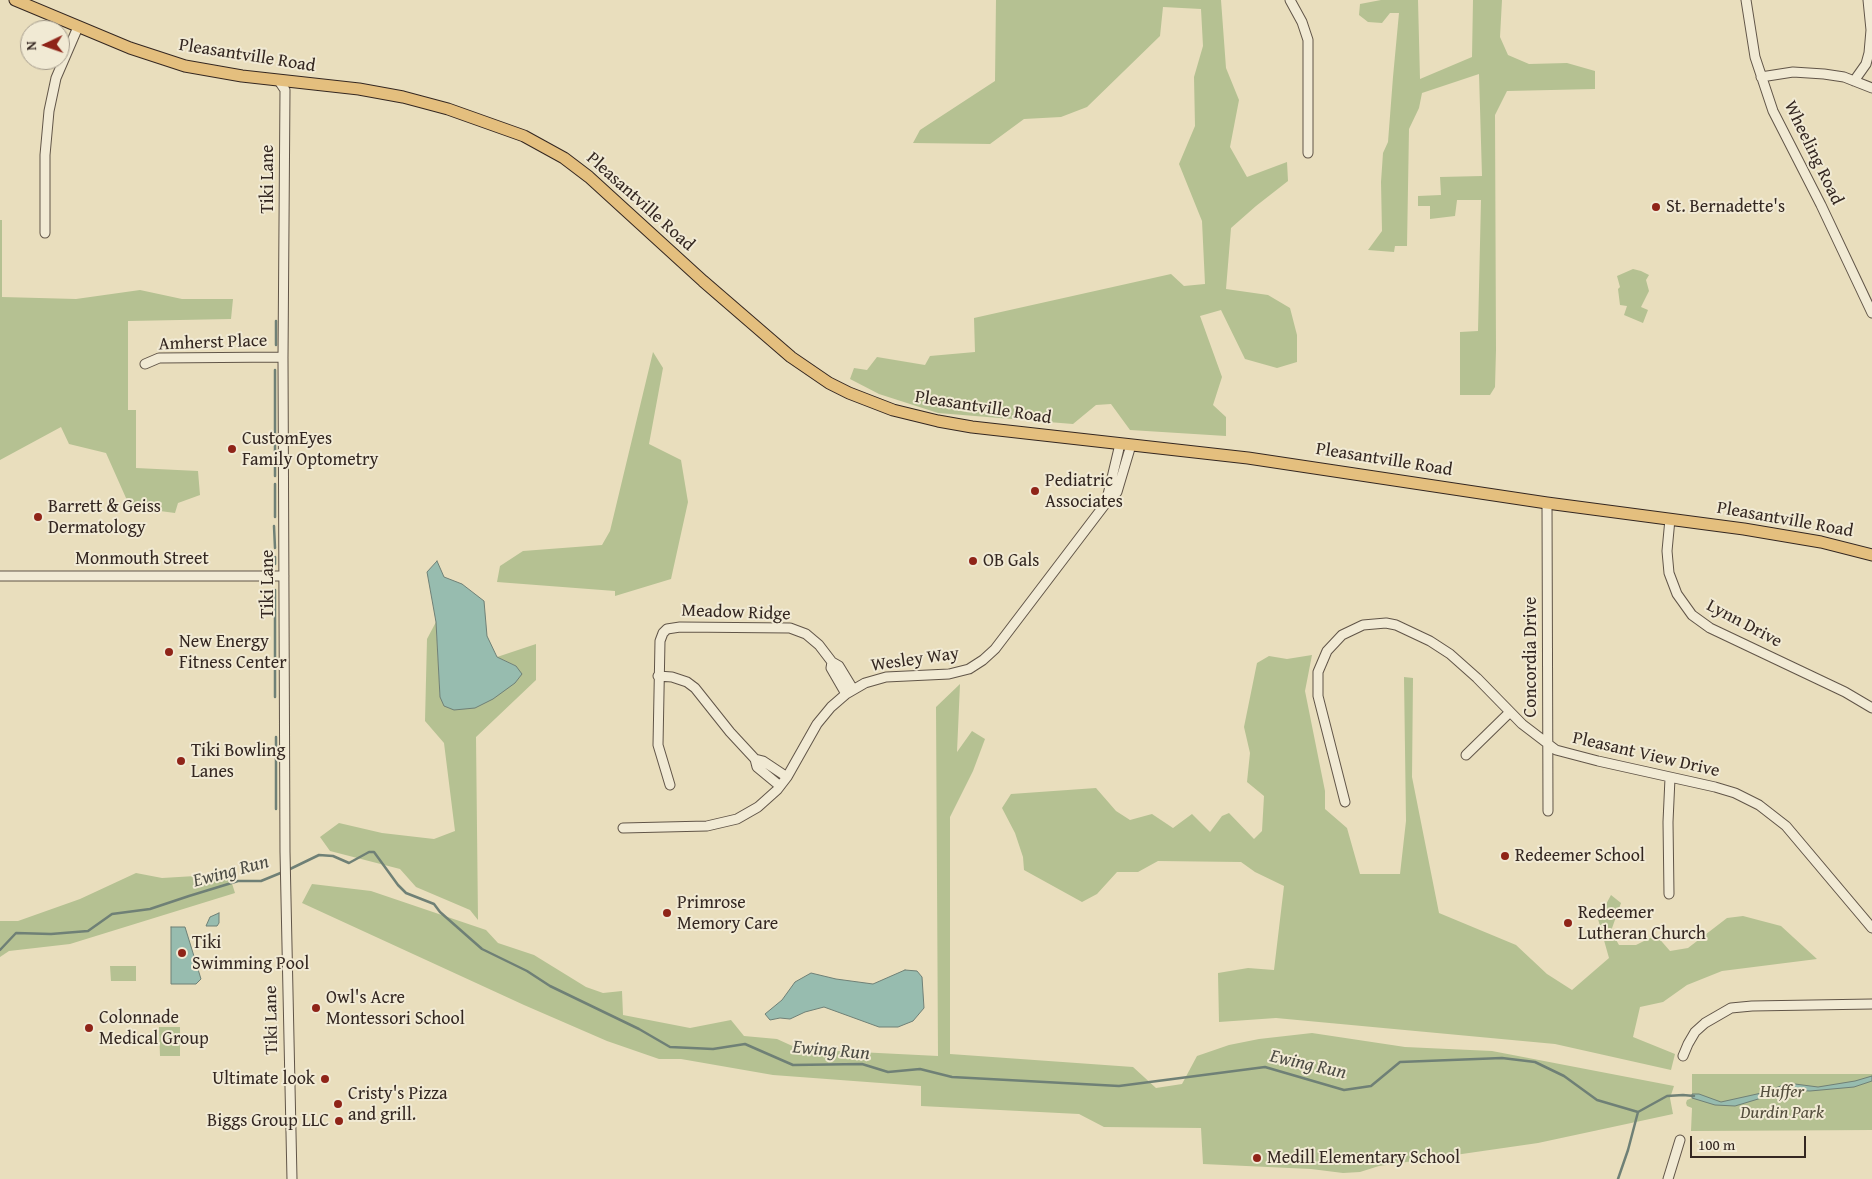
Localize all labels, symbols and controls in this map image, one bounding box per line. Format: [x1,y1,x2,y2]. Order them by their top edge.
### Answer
north arrow [20,20,70,70]
street label: Pleasantville Road [177,35,317,77]
text: N [21,41,41,51]
street label: Wheeling Road [1779,97,1847,209]
street label: Tiki Lane [257,144,279,214]
street label: Pleasantville Road [581,148,699,256]
place label: St. Bernadette's [1666,196,1785,218]
marker: St. Bernadette's [1650,201,1662,213]
street label: Amherst Place [158,330,268,356]
street label: Pleasantville Road [913,387,1053,429]
place label: CustomEyes Family Optometry [242,428,378,470]
street label: Pleasantville Road [1314,439,1454,481]
marker: CustomEyes Family Optometry [226,443,238,455]
place label: Pediatric Associates [1045,470,1123,512]
marker: Pediatric Associates [1029,485,1041,497]
place label: Barrett & Geiss Dermatology [48,496,161,538]
street label: Pleasantville Road [1715,497,1855,543]
marker: Barrett & Geiss Dermatology [32,511,44,523]
street label: Monmouth Street [75,548,209,570]
street label: Tiki Lane [257,549,279,619]
place label: OB Gals [983,550,1039,572]
marker: OB Gals [967,555,979,567]
street label: Lynn Drive [1703,595,1785,653]
street label: Concordia Drive [1520,597,1542,717]
street label: Meadow Ridge [681,600,791,626]
place label: New Energy Fitness Center [179,631,287,674]
street label: Wesley Way [870,643,960,677]
marker: New Energy Fitness Center [163,646,175,658]
street label: Pleasant View Drive [1570,728,1722,782]
place label: Tiki Bowling Lanes [191,740,285,782]
marker: Tiki Bowling Lanes [175,755,187,767]
place label: Redeemer School [1515,845,1645,867]
marker: Redeemer School [1499,850,1511,862]
water label: Ewing Run [191,851,271,893]
place label: Primrose Memory Care [677,892,778,934]
place label: Redeemer Lutheran Church [1578,902,1706,944]
marker: Primrose Memory Care [661,907,673,919]
marker: Redeemer Lutheran Church [1562,917,1574,929]
place label: Tiki Swimming Pool [192,932,309,974]
marker: Tiki Swimming Pool [176,947,188,959]
street label: Tiki Lane [261,985,283,1055]
place label: Owl's Acre Montessori School [326,987,465,1030]
marker: Owl's Acre Montessori School [310,1002,322,1014]
place label: Colonnade Medical Group [99,1007,209,1050]
marker: Colonnade Medical Group [83,1022,95,1034]
water label: Ewing Run [791,1036,871,1066]
water label: Ewing Run [1268,1045,1348,1085]
place label: Ultimate look [212,1068,315,1090]
marker: Ultimate look [319,1073,331,1085]
park label: Huffer Durdin Park [1740,1081,1824,1124]
place label: Cristy's Pizza and grill. [348,1083,447,1126]
marker: Cristy's Pizza and grill. [332,1098,344,1110]
place label: Biggs Group LLC [207,1110,329,1132]
marker: Biggs Group LLC [333,1115,345,1127]
scale bar [1692,1126,1808,1158]
text: 100 m [1698,1134,1735,1155]
place label: Medill Elementary School [1267,1147,1460,1169]
marker: Medill Elementary School [1251,1152,1263,1164]

